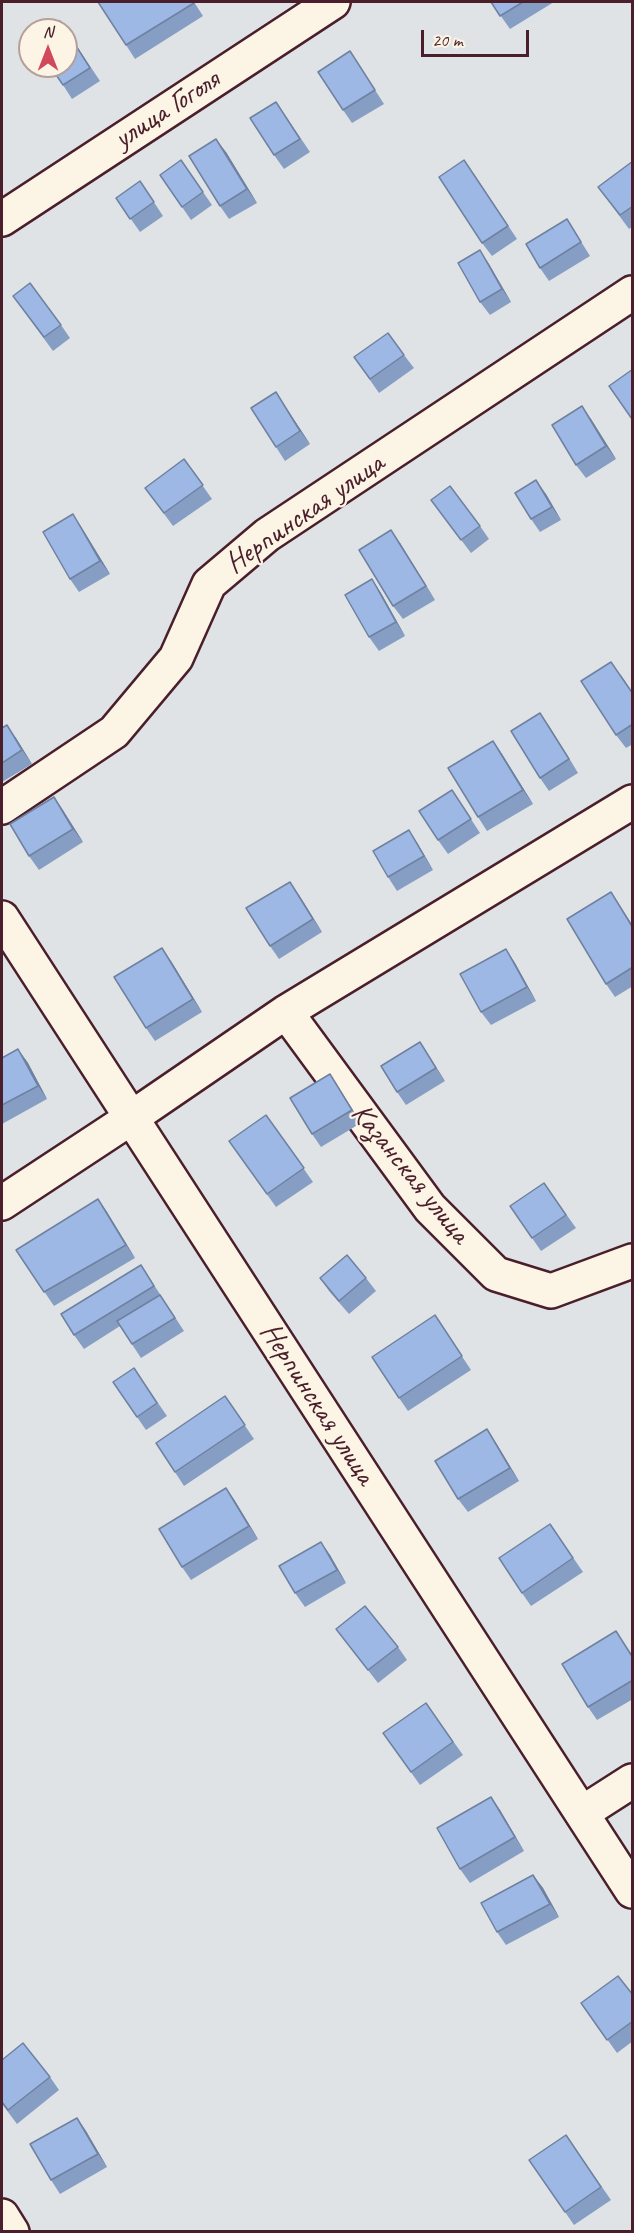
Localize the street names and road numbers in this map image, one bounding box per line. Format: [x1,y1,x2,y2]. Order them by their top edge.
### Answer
street label: улица Гоголя [107,63,227,157]
street label: Нерпинская улица [219,446,391,582]
street label: Казанская улица [343,1097,477,1251]
street label: Нерпинская улица [251,1316,383,1492]

